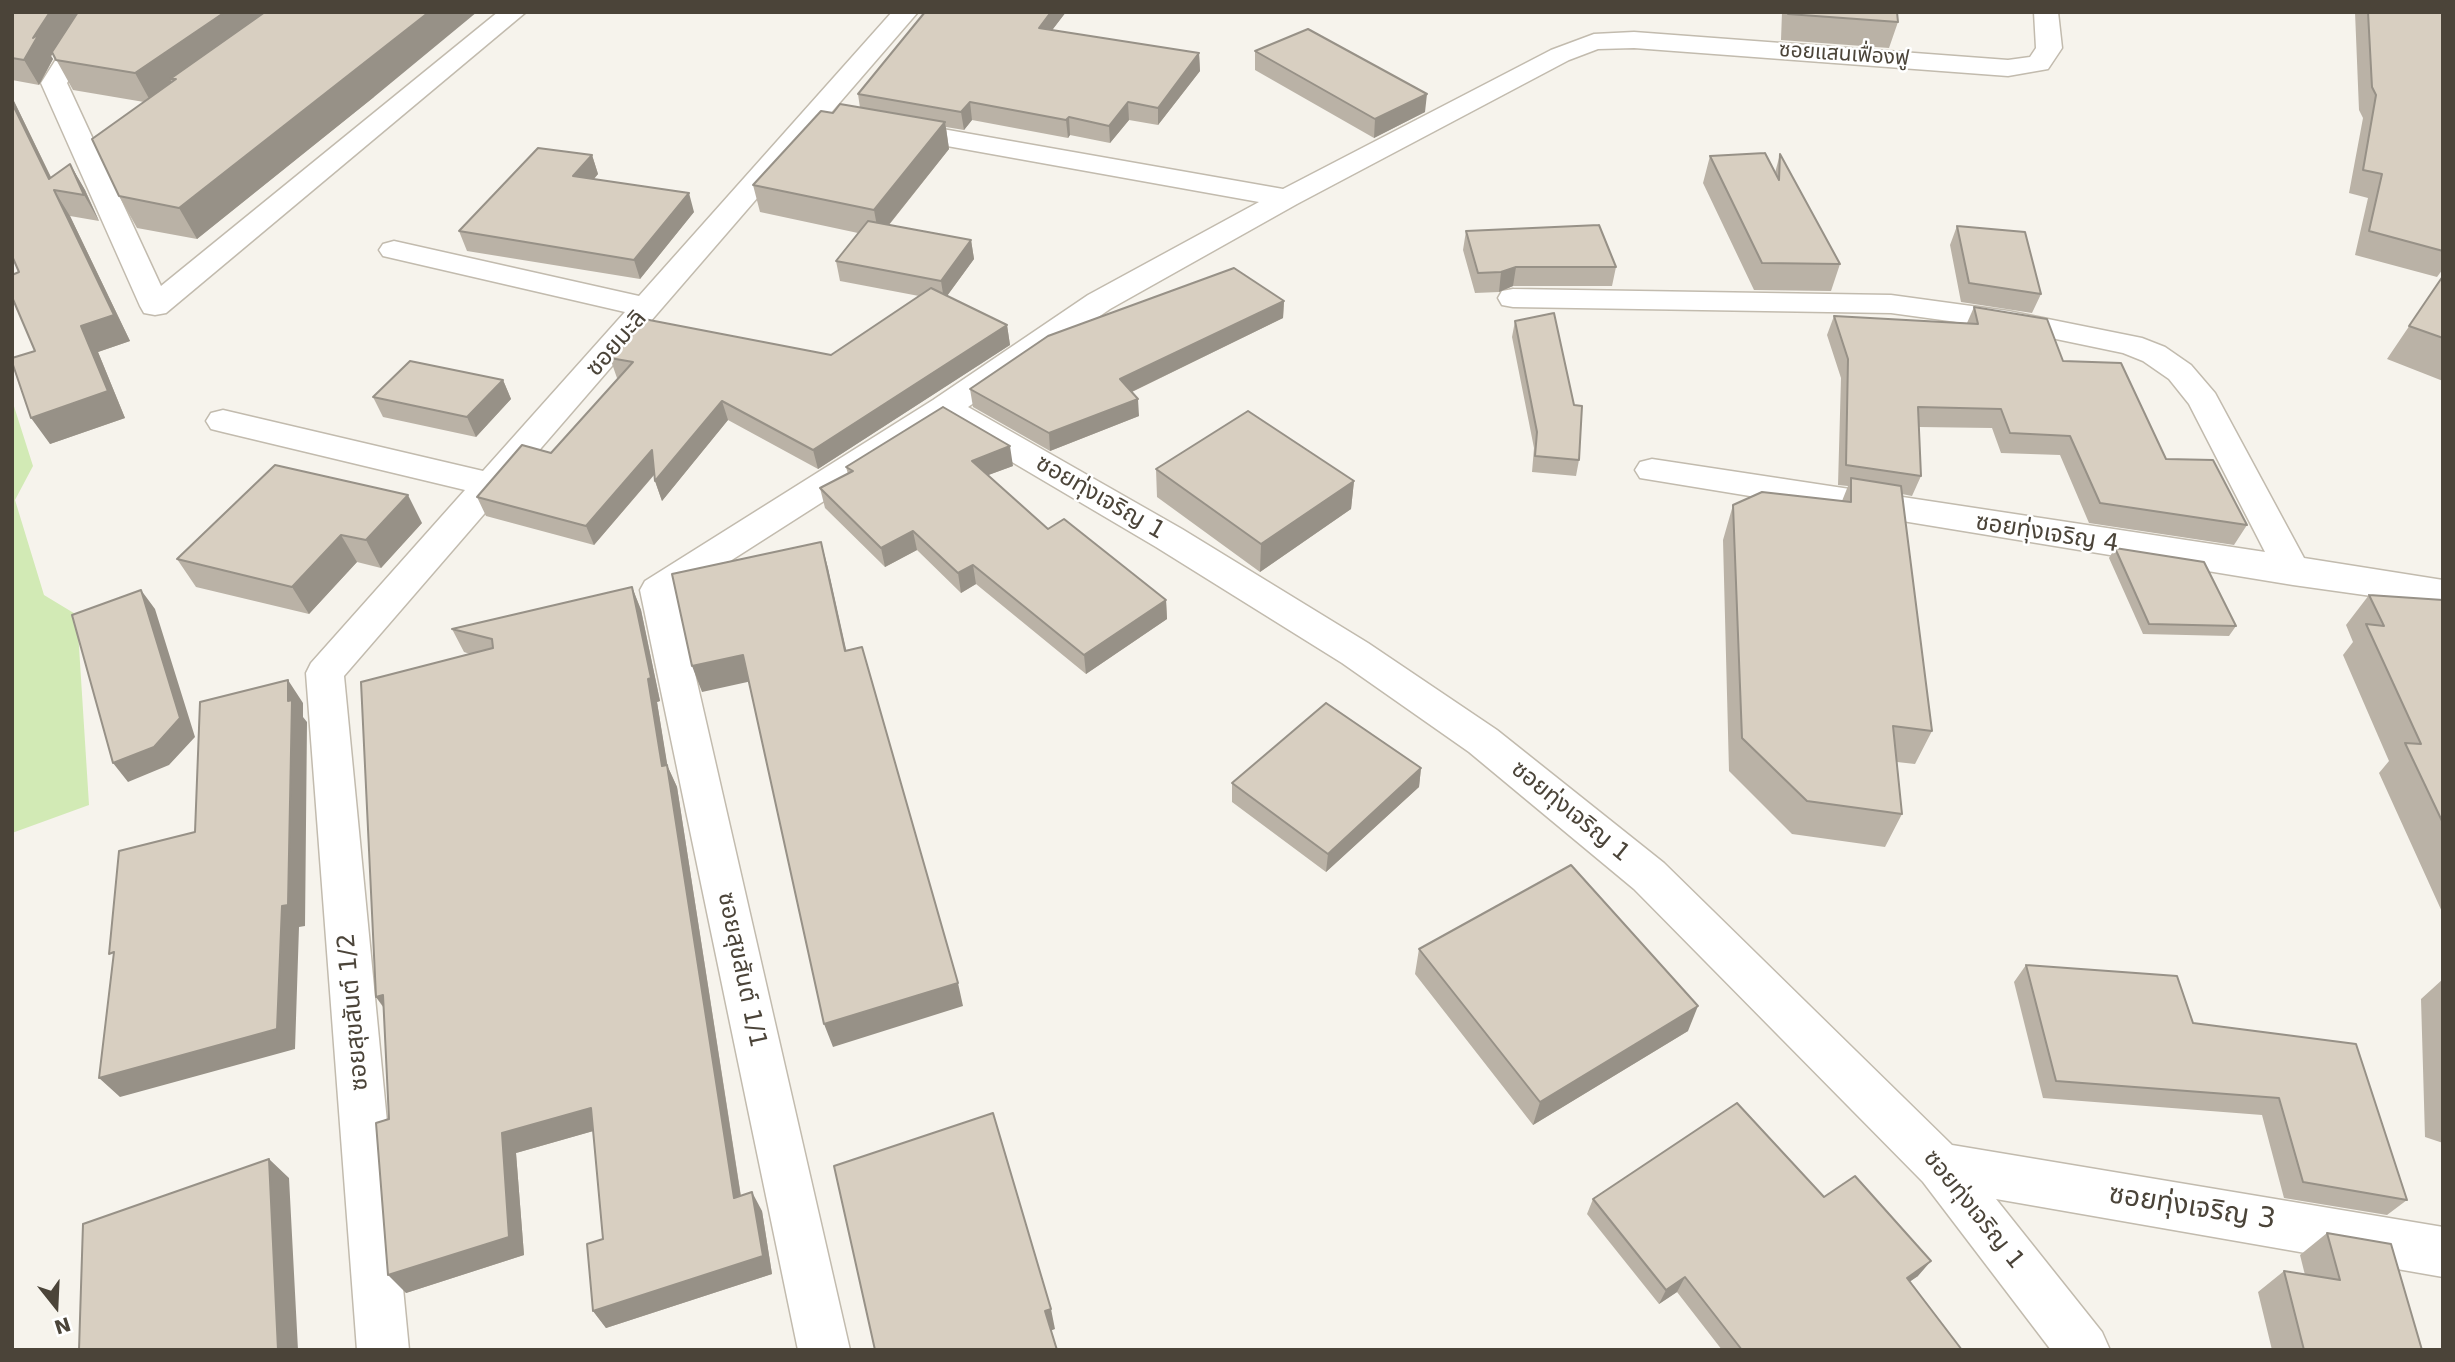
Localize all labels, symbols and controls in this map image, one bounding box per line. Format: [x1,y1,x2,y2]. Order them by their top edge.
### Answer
street label: ซอยแสนเฟื่องฟู [1778,38,1910,72]
street label: ซอยมะลิ [581,305,653,383]
street label: ซอยทุ่งเจริญ 1 [1030,449,1170,547]
street label: ซอยทุ่งเจริญ 4 [1973,508,2121,560]
street label: ซอยทุ่งเจริญ 1 [1505,755,1635,869]
street label: ซอยสุขสันต์ 1/1 [710,890,772,1050]
street label: ซอยสุขสันต์ 1/2 [333,932,375,1092]
street label: ซอยทุ่งเจริญ 1 [1916,1145,2030,1275]
street label: ซอยทุ่งเจริญ 3 [2106,1178,2278,1238]
north arrow [21,1271,91,1341]
text: N [52,1313,73,1339]

